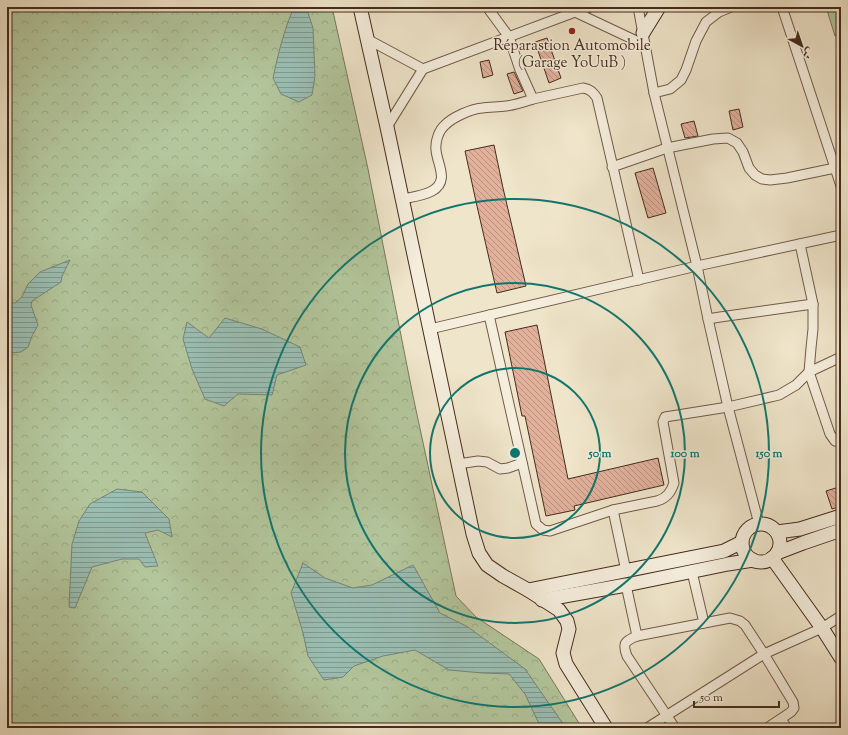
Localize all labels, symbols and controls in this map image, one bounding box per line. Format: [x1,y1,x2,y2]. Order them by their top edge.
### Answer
marker: Réparastion Automobile (Garage YoUuB ) [567,26,577,36]
north arrow [782,26,822,66]
place label: Réparastion Automobile (Garage YoUuB ) [493,36,651,74]
text: ش [798,43,817,63]
text: 50 m [588,445,612,463]
text: 100 m [669,445,700,463]
text: 150 m [754,445,783,463]
centre of rings [508,446,522,460]
scale bar [694,683,779,709]
text: 50 m [699,689,723,707]

